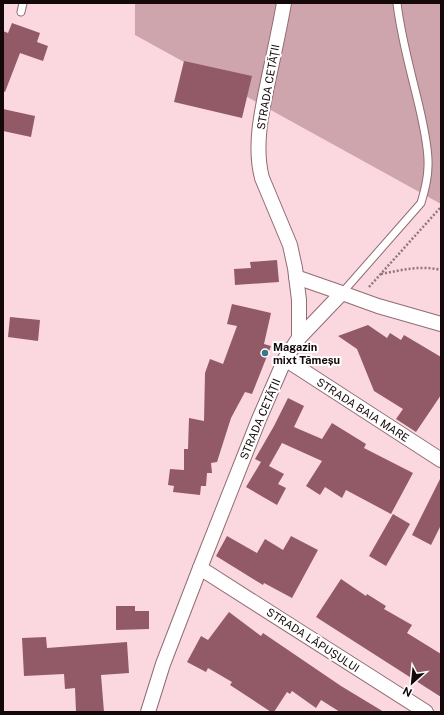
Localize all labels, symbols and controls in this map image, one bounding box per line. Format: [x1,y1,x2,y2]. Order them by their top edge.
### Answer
street label: STRADA CETĂȚII [255,43,281,131]
place label: Magazin mixt Tămeșu [273,341,340,366]
marker: Magazin mixt Tămeșu [260,348,270,358]
street label: STRADA BAIA MARE [315,376,411,444]
street label: STRADA CETĂȚII [238,377,282,461]
street label: STRADA LĂPUȘULUI [265,606,361,674]
north arrow [392,663,432,703]
text: N [401,685,414,699]

